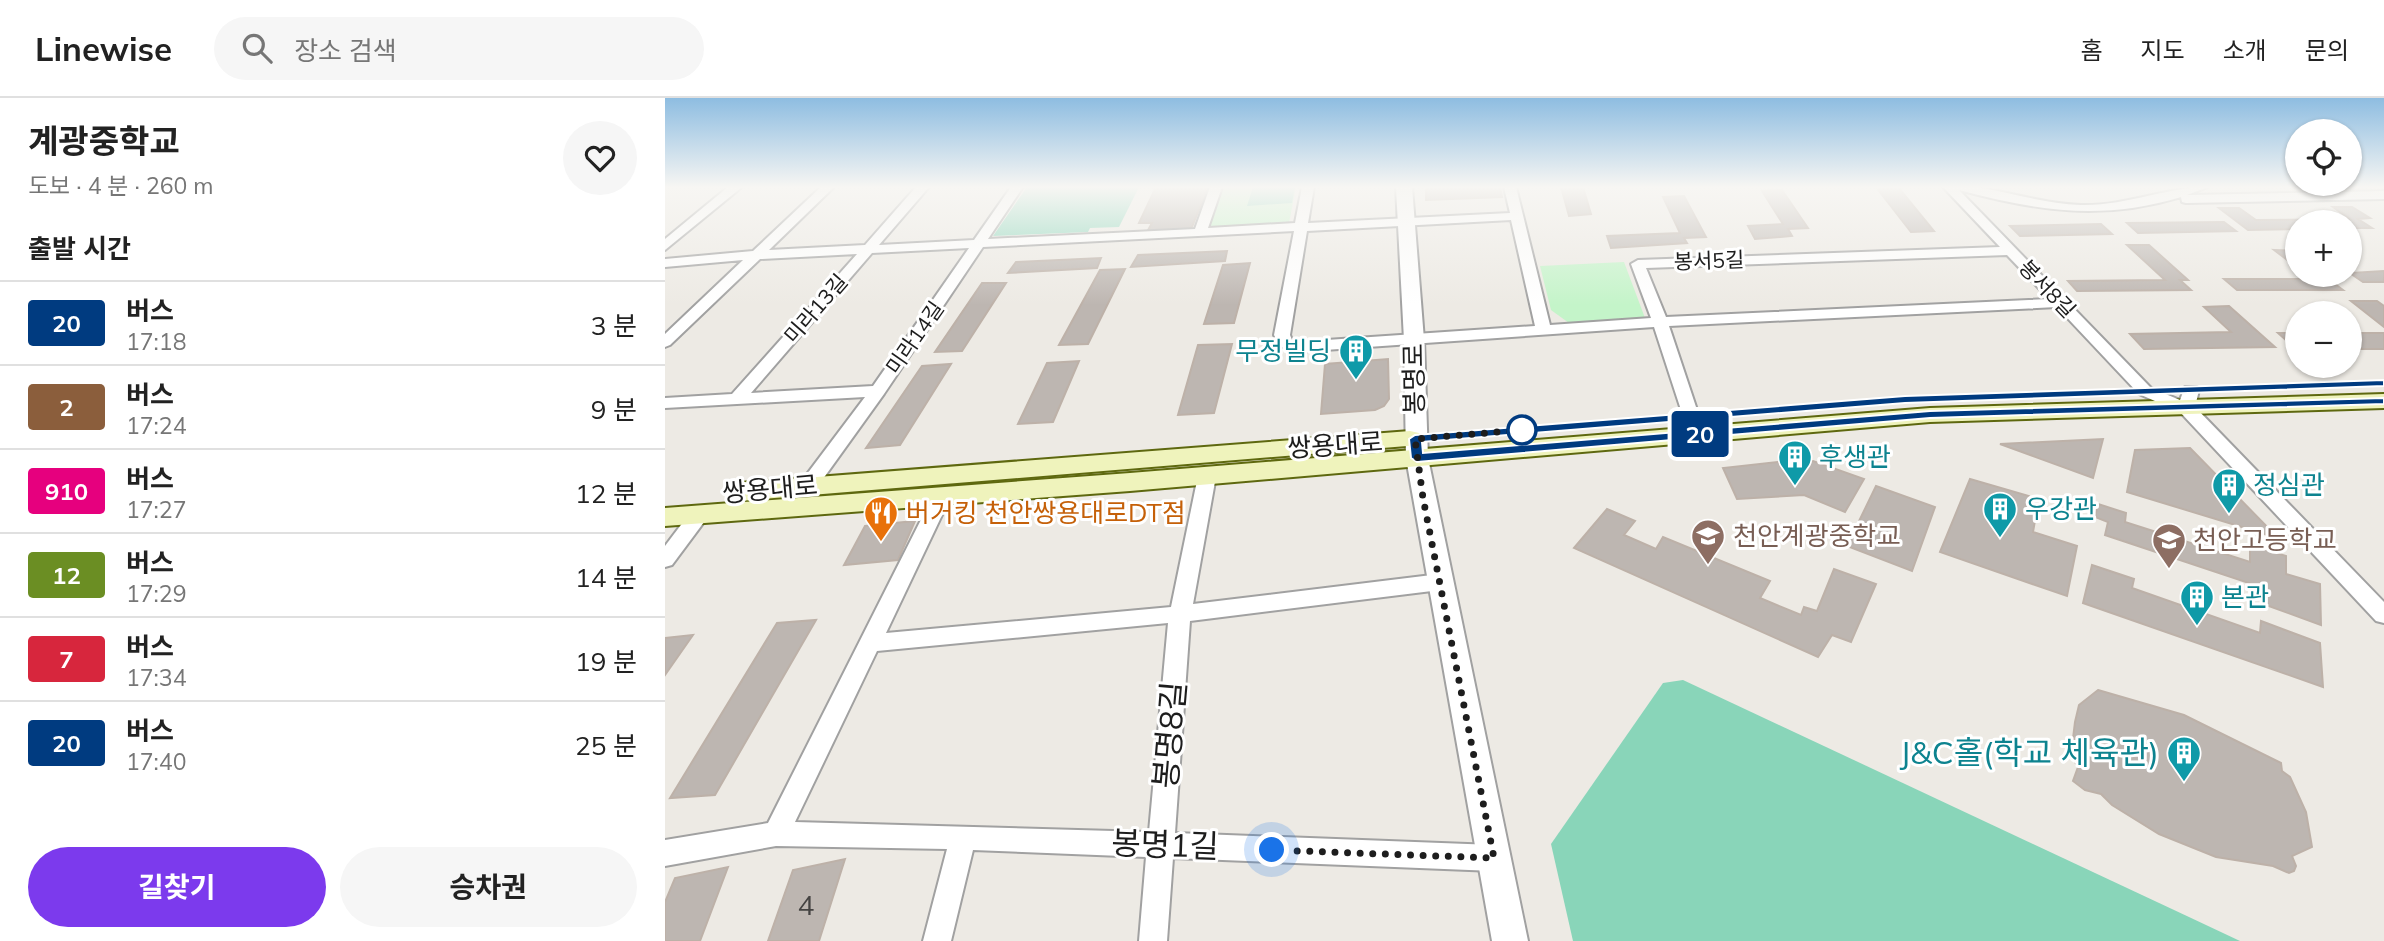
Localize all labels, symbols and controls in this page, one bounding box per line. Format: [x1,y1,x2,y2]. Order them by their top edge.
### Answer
search box [214,17,704,80]
text: Linewise [35,28,172,69]
icon: search [238,29,276,67]
text: 장소 검색 [294,34,397,67]
text: 홈 [2080,35,2102,65]
text: 지도 [2140,35,2185,65]
text: 소개 [2223,35,2267,65]
text: 문의 [2305,35,2349,65]
map controls [2285,119,2362,378]
button: locate [2285,119,2362,196]
text: 계광중학교 [28,120,180,161]
button: heart [563,121,637,195]
text: 도보 · 4 분 · 260 m [28,171,214,200]
button: + [2285,210,2362,287]
text: 출발 시간 [28,232,131,265]
street label: 봉서5길 [1673,246,1745,274]
street label: 봉서8길 [2014,254,2082,323]
street label: 미라13길 [778,268,852,348]
text: 버스 [126,294,174,327]
street label: 미라14길 [880,296,949,379]
button: − [2285,301,2362,378]
text: 20 [52,308,81,338]
text: 3 분 [591,309,637,342]
text: 17:18 [126,327,186,356]
building icon: 무정빌딩 [1337,332,1375,381]
place label: 무정빌딩 [1235,334,1331,367]
street label: 봉명로 [1396,343,1431,415]
text: 버스 [126,378,174,411]
text: 2 [59,392,74,422]
text: 9 분 [591,393,637,426]
text: 17:24 [126,411,186,440]
line badge: 20 [1669,411,1731,457]
unlabelled marker [1507,415,1537,445]
text: 20 [1686,419,1714,449]
street label: 쌍용대로 [1286,425,1384,464]
building icon: 후생관 [1776,438,1814,487]
place label: 후생관 [1819,440,1891,473]
text: 버스 [126,462,174,495]
building icon: 정심관 [2210,466,2248,515]
street label: 쌍용대로 [721,468,819,509]
place label: 정심관 [2253,468,2325,501]
text: 910 [45,476,88,506]
text: 12 분 [575,477,637,510]
building icon: 우강관 [1981,490,2019,539]
place label: 우강관 [2025,492,2097,525]
restaurant icon: 버거킹 천안쌍용대로DT점 [862,494,900,543]
text: 17:27 [126,495,186,524]
place label: 버거킹 천안쌍용대로DT점 [906,496,1186,529]
school or university icon: 천안계광중학교 [1689,517,1727,566]
place label: 천안계광중학교 [1733,519,1900,552]
school or university icon: 천안고등학교 [2150,521,2188,570]
place label: 천안고등학교 [2193,523,2337,556]
text: 버스 [126,546,174,579]
text: 12 [52,560,81,590]
text: 14 분 [575,561,637,594]
building icon: 본관 [2178,578,2216,627]
text: 17:29 [126,579,186,608]
place label: 본관 [2221,580,2269,613]
text: 버스 [126,630,174,663]
text: 7 [59,644,74,674]
text: 19 분 [575,645,637,678]
text: 17:34 [126,663,186,692]
street label: 봉명8길 [1144,680,1194,790]
text: 버스 [126,714,174,747]
text: 20 [52,728,81,758]
text: 25 분 [575,729,637,762]
place label: J&C홀(학교 체육관) [1900,732,2159,772]
building icon: J&C홀(학교 체육관) [2165,734,2203,783]
text: 17:40 [126,747,186,776]
street label: 봉명1길 [1111,822,1219,866]
your location [1254,832,1289,867]
button: 길찾기 [28,847,326,927]
button: 승차권 [340,847,637,927]
house number: 4 [798,887,815,922]

